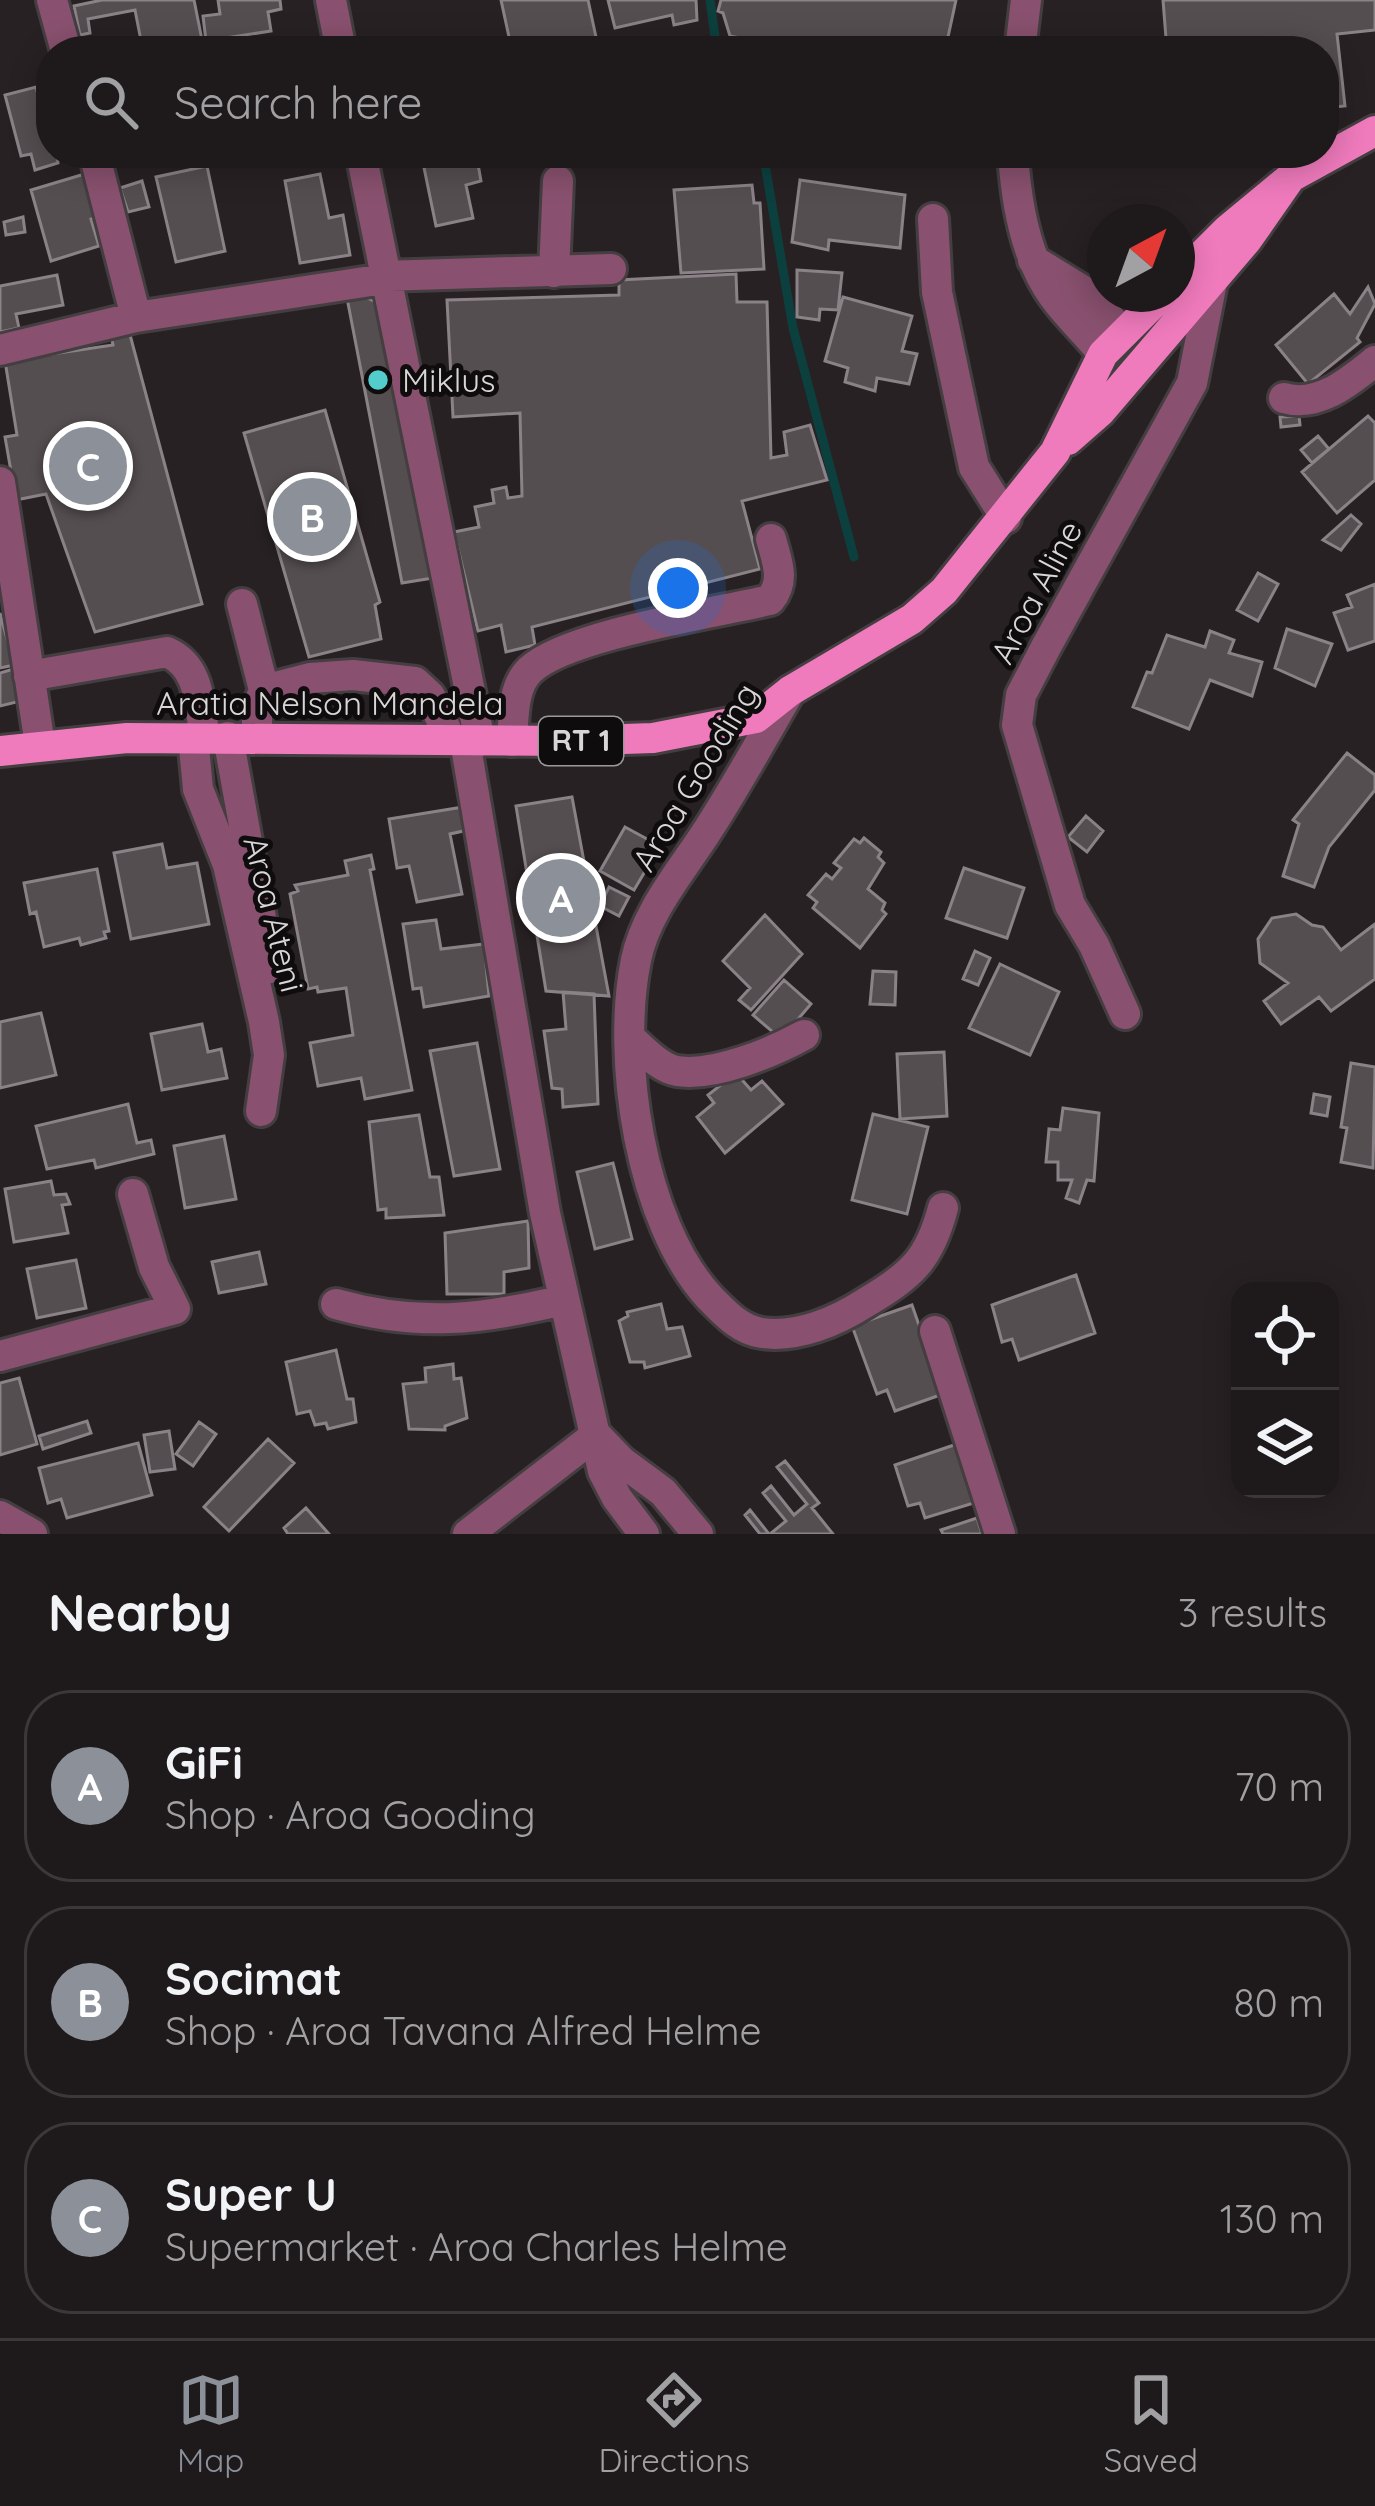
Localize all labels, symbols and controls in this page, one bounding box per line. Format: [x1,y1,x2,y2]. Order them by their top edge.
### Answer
search box [36,36,1339,168]
icon: search [78,69,144,135]
text: Search here [174,74,422,130]
north arrow [1087,204,1195,312]
place label: Miklus [402,359,496,400]
marker: Miklus [365,367,391,393]
pin: C [49,421,127,511]
pin: B [273,472,351,562]
street label: Aroa Aline [981,513,1090,670]
your location [648,558,708,618]
street label: Aroa Gooding [622,675,767,878]
street label: Aratia Nelson Mandela [156,682,504,723]
road number: RT 1 [539,717,623,765]
street label: Aroa Ateni [235,832,314,996]
pin: A [522,853,600,943]
map controls [1231,1282,1339,1498]
button: locate [1231,1282,1339,1390]
button: layers [1231,1390,1339,1498]
text: Nearby [48,1580,232,1644]
text: 3 results [1178,1588,1327,1637]
text: GiFi [165,1734,243,1790]
text: A [78,1762,102,1811]
text: 70 m [1235,1762,1324,1811]
text: Shop · Aroa Gooding [165,1790,535,1839]
text: Socimat [165,1950,342,2006]
text: B [77,1978,103,2027]
text: 80 m [1234,1978,1324,2027]
text: Shop · Aroa Tavana Alfred Helme [165,2006,762,2055]
text: Super U [165,2166,337,2222]
text: C [78,2194,102,2243]
text: 130 m [1220,2194,1324,2243]
text: Supermarket · Aroa Charles Helme [165,2222,788,2271]
tab: Map [177,2367,244,2480]
tab: Directions [598,2367,750,2480]
tab: Saved [1104,2367,1198,2480]

